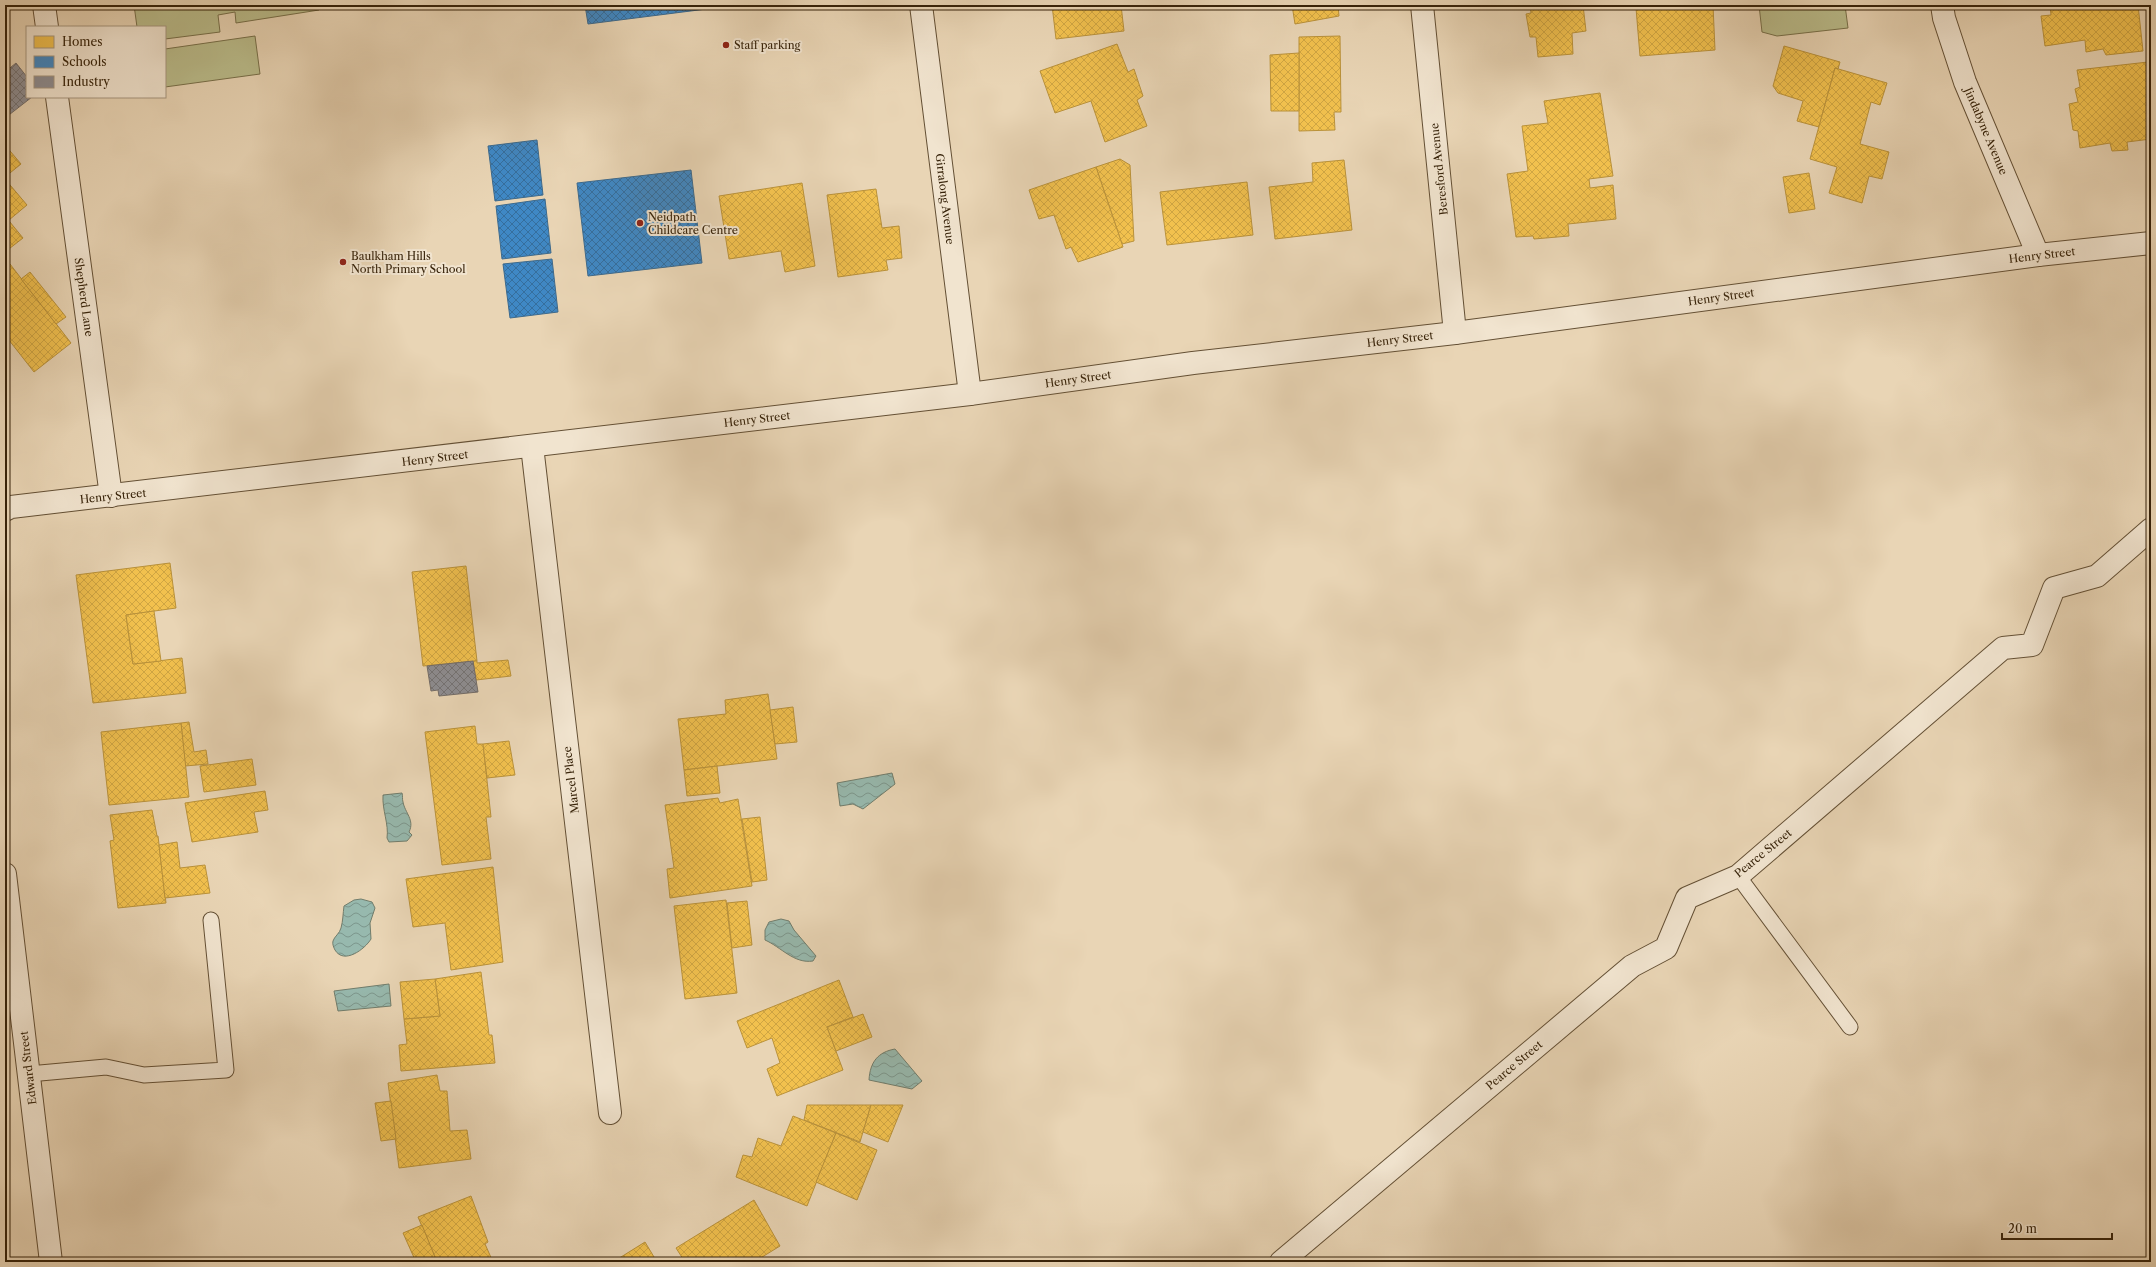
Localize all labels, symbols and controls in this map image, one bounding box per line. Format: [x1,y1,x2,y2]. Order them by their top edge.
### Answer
legend [26,26,166,98]
text: Homes [62,34,102,49]
place label: Staff parking [734,38,801,52]
marker: Staff parking [721,40,731,50]
text: Schools [62,54,107,69]
text: Industry [62,74,110,89]
street label: Jindabyne Avenue [1960,83,2011,177]
street label: Beresford Avenue [1427,122,1451,216]
street label: Girralong Avenue [932,153,958,245]
place label: Neidpath Childcare Centre [648,210,738,237]
marker: Neidpath Childcare Centre [635,218,645,228]
street label: Henry Street [2008,244,2076,266]
place label: Baulkham Hills North Primary School [351,249,466,276]
street label: Shepherd Lane [72,257,96,337]
marker: Baulkham Hills North Primary School [338,257,348,267]
street label: Henry Street [1687,285,1755,309]
street label: Henry Street [1366,328,1434,350]
street label: Henry Street [1044,367,1112,391]
street label: Henry Street [723,408,791,430]
street label: Henry Street [401,447,469,469]
street label: Henry Street [79,486,147,506]
street label: Marcel Place [560,746,582,814]
street label: Pearce Street [1732,826,1794,880]
street label: Edward Street [17,1030,39,1106]
street label: Pearce Street [1483,1037,1545,1093]
scale bar [2002,1215,2112,1241]
text: 20 m [2008,1221,2037,1236]

